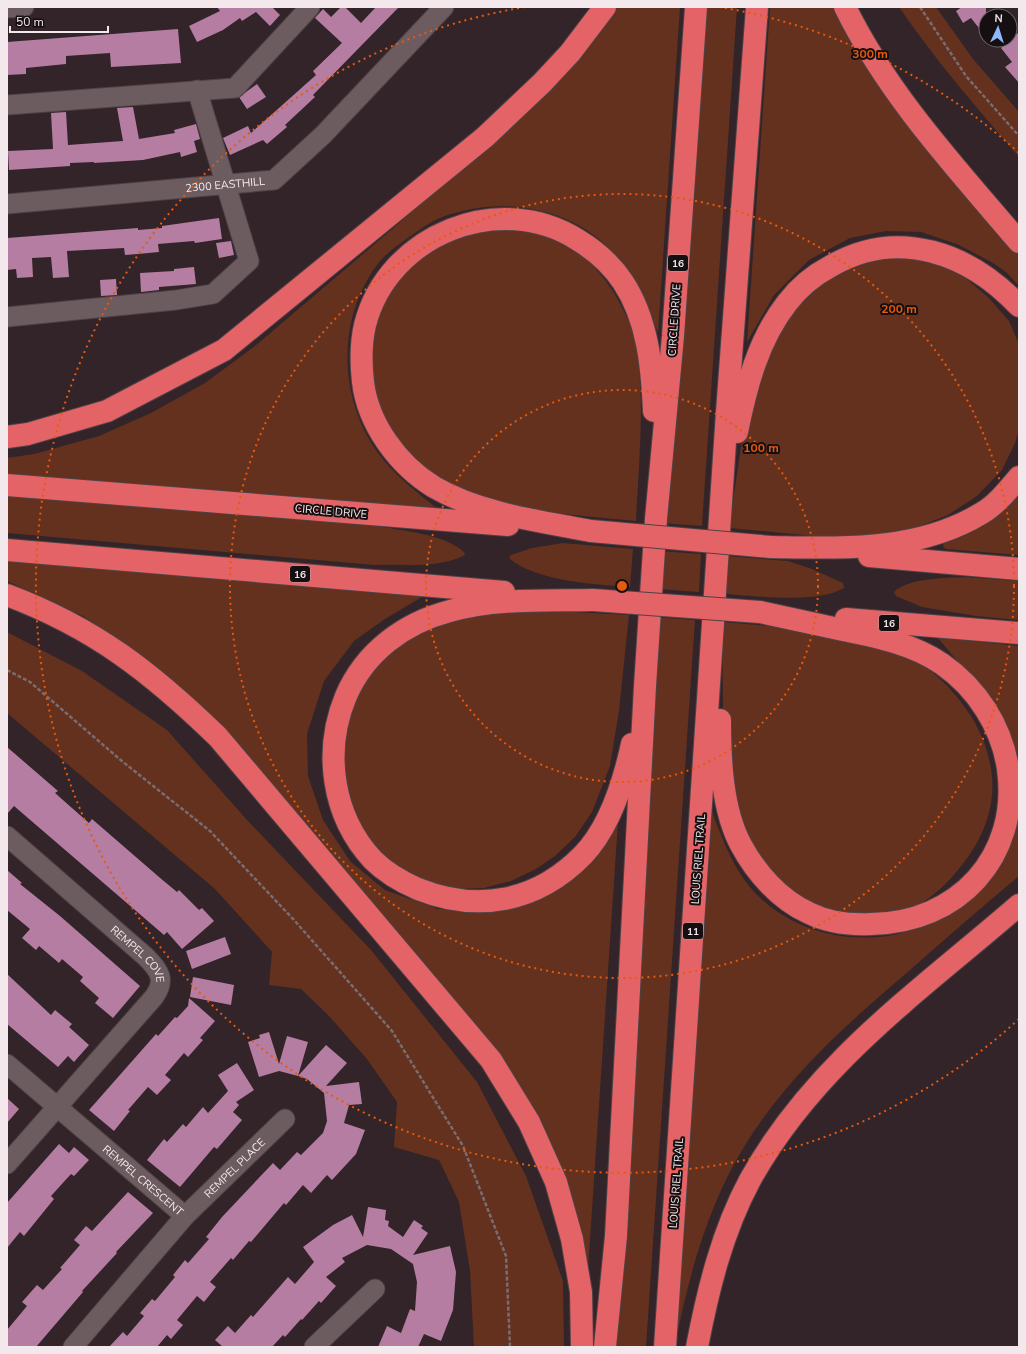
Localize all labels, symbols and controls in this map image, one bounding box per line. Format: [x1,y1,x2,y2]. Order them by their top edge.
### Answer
scale bar [10,8,108,34]
north arrow [978,8,1018,48]
text: N [994,11,1003,26]
text: 50 m [16,14,44,30]
text: 300 m [852,46,888,62]
street label: 2300 EASTHILL [185,174,266,196]
road number: 16 [668,255,688,271]
street label: CIRCLE DRIVE [664,283,685,357]
text: 200 m [881,301,917,317]
text: 100 m [743,440,779,456]
street label: CIRCLE DRIVE [294,501,368,522]
road number: 16 [290,566,310,582]
centre of rings [615,579,629,593]
road number: 16 [879,615,899,631]
street label: LOUIS RIEL TRAIL [688,813,709,905]
street label: REMPEL COVE [107,922,168,983]
road number: 11 [683,923,703,939]
street label: REMPEL PLACE [201,1135,269,1201]
street label: LOUIS RIEL TRAIL [666,1137,687,1229]
street label: REMPEL CRESCENT [99,1142,187,1220]

